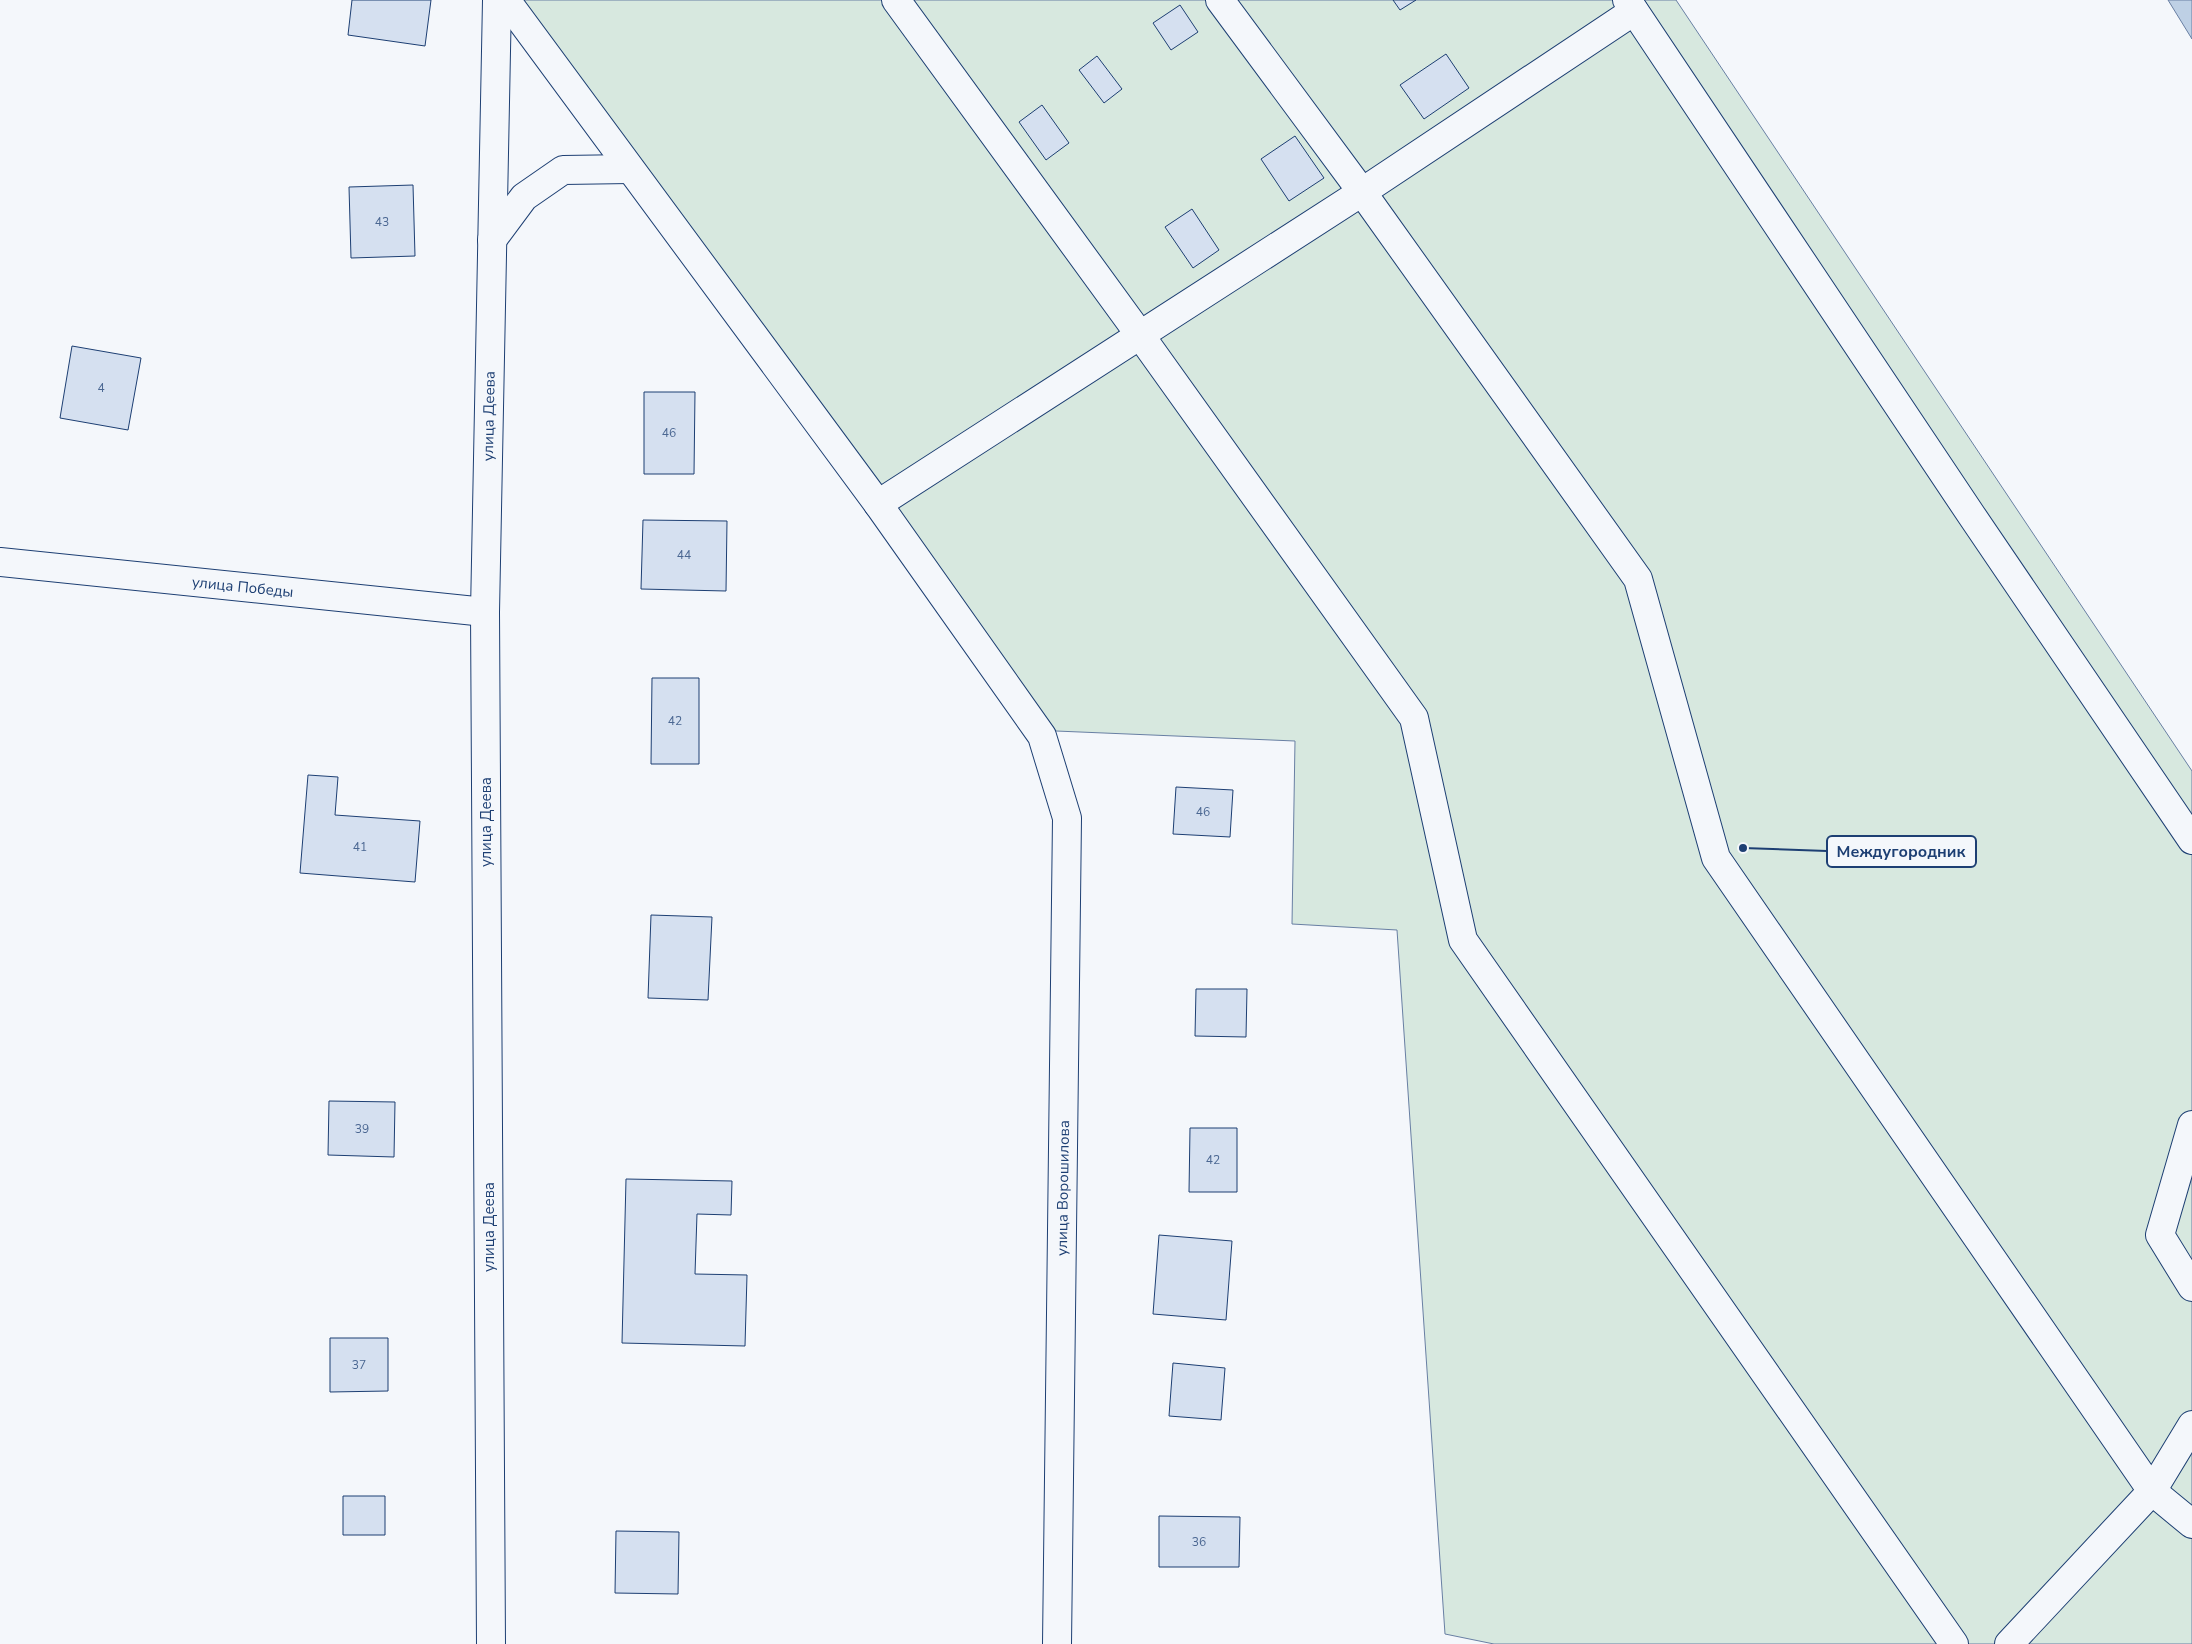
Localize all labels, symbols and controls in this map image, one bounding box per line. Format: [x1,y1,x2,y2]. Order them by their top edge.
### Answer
house number: 43 [375,214,389,230]
street label: улица Деева [478,371,500,461]
house number: 4 [97,380,105,396]
house number: 46 [662,425,676,441]
house number: 44 [677,547,691,563]
street label: улица Победы [191,572,295,602]
house number: 42 [668,713,682,729]
street label: улица Деева [476,777,496,867]
house number: 46 [1196,804,1210,820]
callout: Междугородник [1827,836,1976,867]
house number: 41 [353,839,367,855]
text: Междугородник [1837,841,1966,863]
street label: улица Ворошилова [1052,1120,1074,1256]
house number: 39 [355,1121,369,1137]
house number: 42 [1206,1152,1220,1168]
street label: улица Деева [479,1182,499,1272]
house number: 37 [352,1357,366,1373]
house number: 36 [1192,1534,1206,1550]

